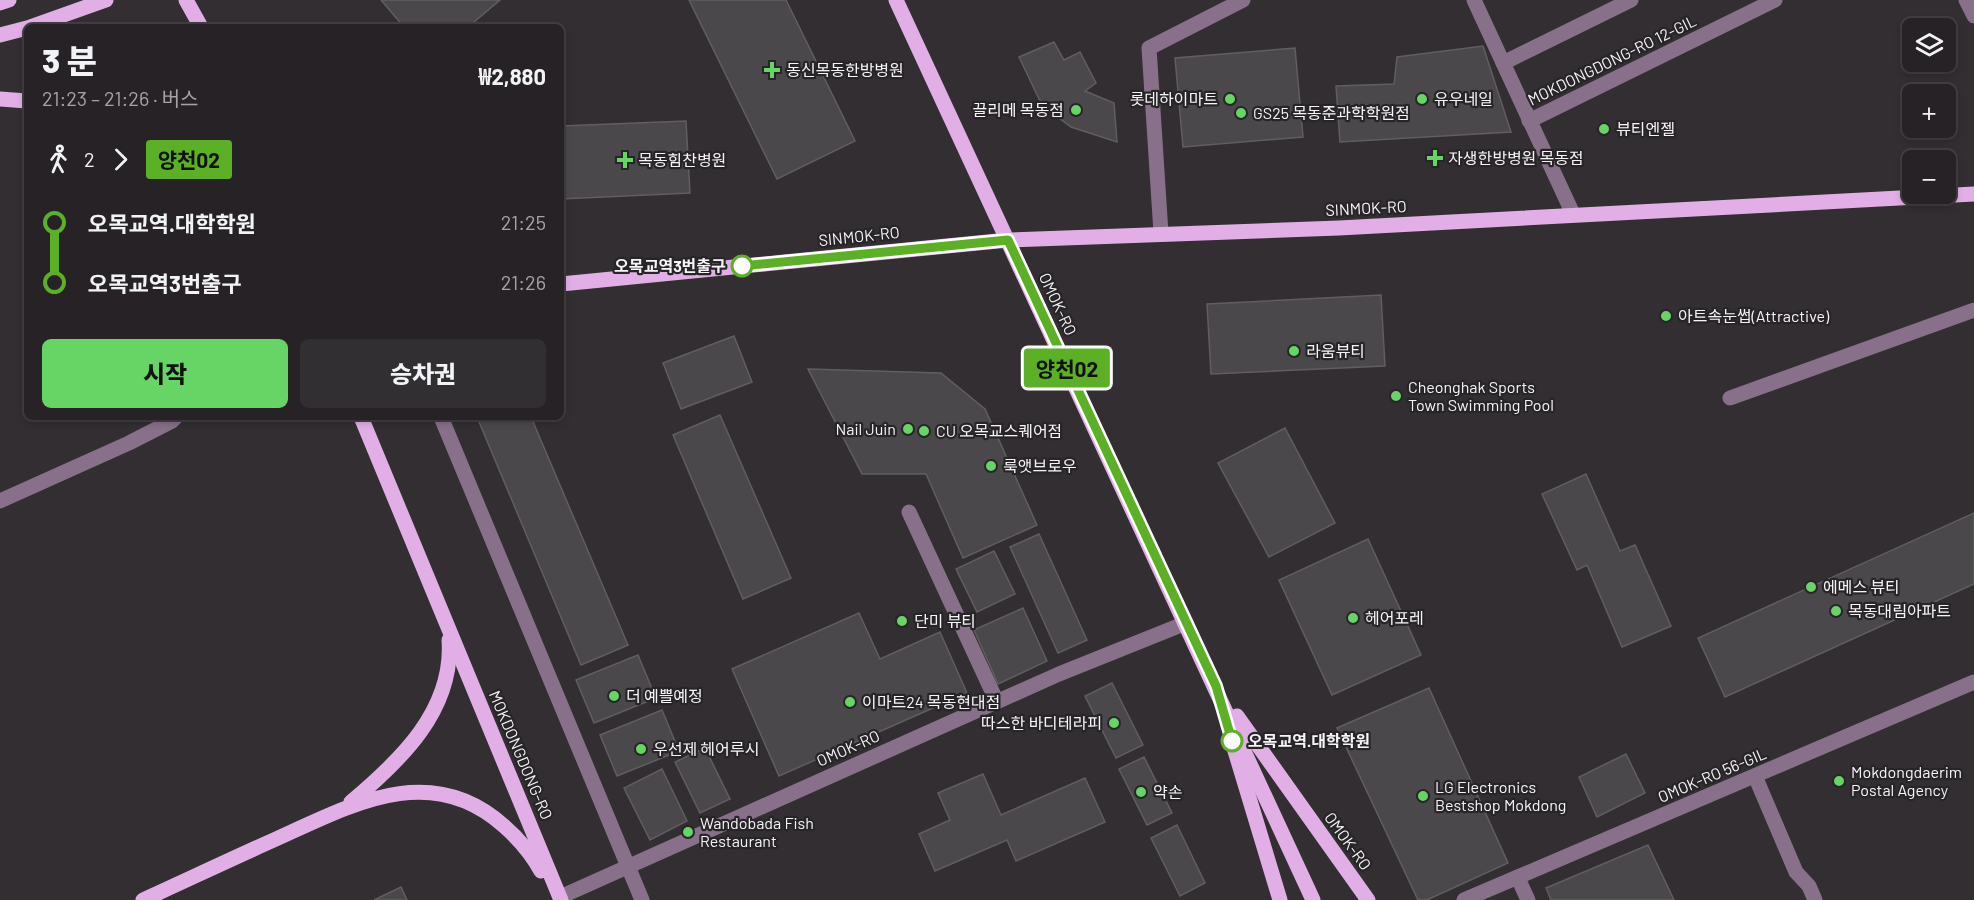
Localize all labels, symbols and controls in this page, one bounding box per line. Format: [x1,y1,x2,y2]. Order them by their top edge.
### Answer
street label: MOKDONGDONG-RO 12-GIL [1525,11,1699,109]
map controls [1902,18,1956,204]
button: layers [1902,18,1956,72]
text: 3 분 [42,40,97,80]
place label: 동신목동한방병원 [786,60,904,79]
marker: 동신목동한방병원 [763,61,781,79]
text: ₩2,880 [479,63,546,89]
button: + [1902,84,1956,138]
text: 21:23 – 21:26 · 버스 [42,86,198,110]
place label: 롯데하이마트 [1130,89,1218,108]
place label: 유우네일 [1434,89,1493,108]
marker: 롯데하이마트 [1223,92,1237,106]
marker: 유우네일 [1415,92,1429,106]
place label: 끌리메 목동점 [972,100,1064,119]
marker: 끌리메 목동점 [1069,103,1083,117]
place label: GS25 목동준과학학원점 [1253,103,1410,122]
marker: GS25 목동준과학학원점 [1234,106,1248,120]
place label: 뷰티엔젤 [1616,119,1675,138]
marker: 뷰티엔젤 [1597,122,1611,136]
icon: walk [42,143,75,176]
icon: forward [104,143,137,176]
text: 2 [84,147,95,171]
text: 양천02 [158,147,220,172]
place label: 자생한방병원 목동점 [1448,148,1584,167]
marker: 자생한방병원 목동점 [1426,149,1444,167]
place label: 목동힘찬병원 [638,150,726,169]
button: − [1902,150,1956,204]
marker: 목동힘찬병원 [616,151,634,169]
street label: SINMOK-RO [1325,196,1407,219]
text: 오목교역.대학학원 [88,210,256,236]
text: 21:25 [501,210,546,234]
street label: SINMOK-RO [818,222,900,249]
marker: 오목교역3번출구 [731,255,753,277]
place label: 오목교역3번출구 [614,256,726,275]
street label: OMOK-RO [1036,269,1081,338]
text: 오목교역3번출구 [88,270,242,296]
text: 21:26 [501,270,546,294]
place label: 아트속눈썹(Attractive) [1678,306,1830,325]
marker: 아트속눈썹(Attractive) [1659,309,1673,323]
button: 시작 [42,339,288,408]
button: 승차권 [300,339,546,408]
place label: 라움뷰티 [1306,341,1365,360]
marker: 라움뷰티 [1287,344,1301,358]
line badge: 양천02 [1025,348,1109,388]
text: 양천02 [1036,356,1098,381]
place label: Cheonghak Sports Town Swimming Pool [1408,377,1554,414]
marker: Cheonghak Sports Town Swimming Pool [1389,389,1403,403]
place label: Nail Juin [836,419,896,438]
place label: CU 오목교스퀘어점 [936,421,1062,440]
marker: Nail Juin [901,422,915,436]
marker: CU 오목교스퀘어점 [917,424,931,438]
place label: 룩앳브로우 [1003,456,1077,475]
marker: 룩앳브로우 [984,459,998,473]
place label: 에메스 뷰티 [1823,577,1900,596]
marker: 에메스 뷰티 [1804,580,1818,594]
place label: 목동대림아파트 [1848,601,1951,620]
marker: 목동대림아파트 [1829,604,1843,618]
place label: 헤어포레 [1365,608,1424,627]
place label: 단미 뷰티 [914,611,976,630]
marker: 헤어포레 [1346,611,1360,625]
marker: 단미 뷰티 [895,614,909,628]
place label: 더 예쁠예정 [626,686,703,705]
street label: MOKDONGDONG-RO [486,688,557,822]
marker: 더 예쁠예정 [607,689,621,703]
place label: 이마트24 목동현대점 [862,692,1000,711]
marker: 이마트24 목동현대점 [843,695,857,709]
place label: 따스한 바디테라피 [981,713,1102,732]
marker: 따스한 바디테라피 [1107,716,1121,730]
street label: OMOK-RO [813,725,882,770]
marker: 오목교역.대학학원 [1221,730,1243,752]
place label: 오목교역.대학학원 [1248,731,1370,750]
place label: 우선제 헤어루시 [653,739,759,758]
marker: 우선제 헤어루시 [634,742,648,756]
street label: OMOK-RO 56-GIL [1655,743,1769,806]
place label: Mokdongdaerim Postal Agency [1851,762,1962,799]
marker: Mokdongdaerim Postal Agency [1832,774,1846,788]
place label: LG Electronics Bestshop Mokdong [1435,777,1566,814]
place label: 약손 [1153,782,1183,801]
marker: 약손 [1134,785,1148,799]
marker: LG Electronics Bestshop Mokdong [1416,789,1430,803]
street label: OMOK-RO [1321,808,1376,873]
place label: Wandobada Fish Restaurant [700,813,814,850]
marker: Wandobada Fish Restaurant [681,825,695,839]

